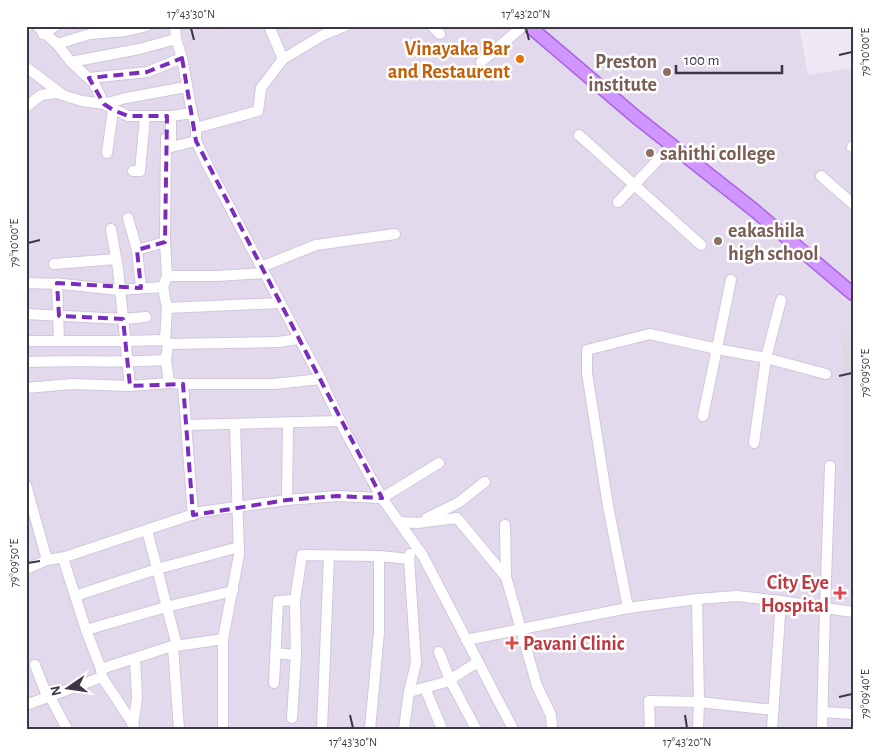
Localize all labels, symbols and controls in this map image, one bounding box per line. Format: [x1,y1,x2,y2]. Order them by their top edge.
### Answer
text: 17°43'30"N [167,8,215,20]
text: 17°43'20"N [502,8,550,20]
text: 79°10'00"E [859,28,871,76]
place label: Vinayaka Bar and Restaurent [388,39,510,82]
scale bar [676,42,783,74]
place label: Preston institute [588,52,657,95]
marker: Vinayaka Bar and Restaurent [514,53,526,65]
text: 100 m [684,53,719,68]
marker: Preston institute [661,66,673,78]
place label: sahithi college [660,144,776,164]
marker: sahithi college [644,147,656,159]
text: 79°10'00"E [8,219,20,267]
place label: eakashila high school [728,221,819,264]
marker: eakashila high school [712,235,724,247]
text: 79°09'50"E [859,348,871,397]
text: 79°09'50"E [8,538,20,587]
place label: City Eye Hospital [761,573,829,616]
marker: City Eye Hospital [833,586,847,600]
place label: Pavani Clinic [523,634,625,654]
marker: Pavani Clinic [505,636,519,650]
north arrow [42,662,92,712]
text: 79°09'40"E [859,669,871,719]
text: N [48,684,64,697]
text: 17°43'30"N [329,736,377,748]
text: 17°43'20"N [663,736,711,748]

